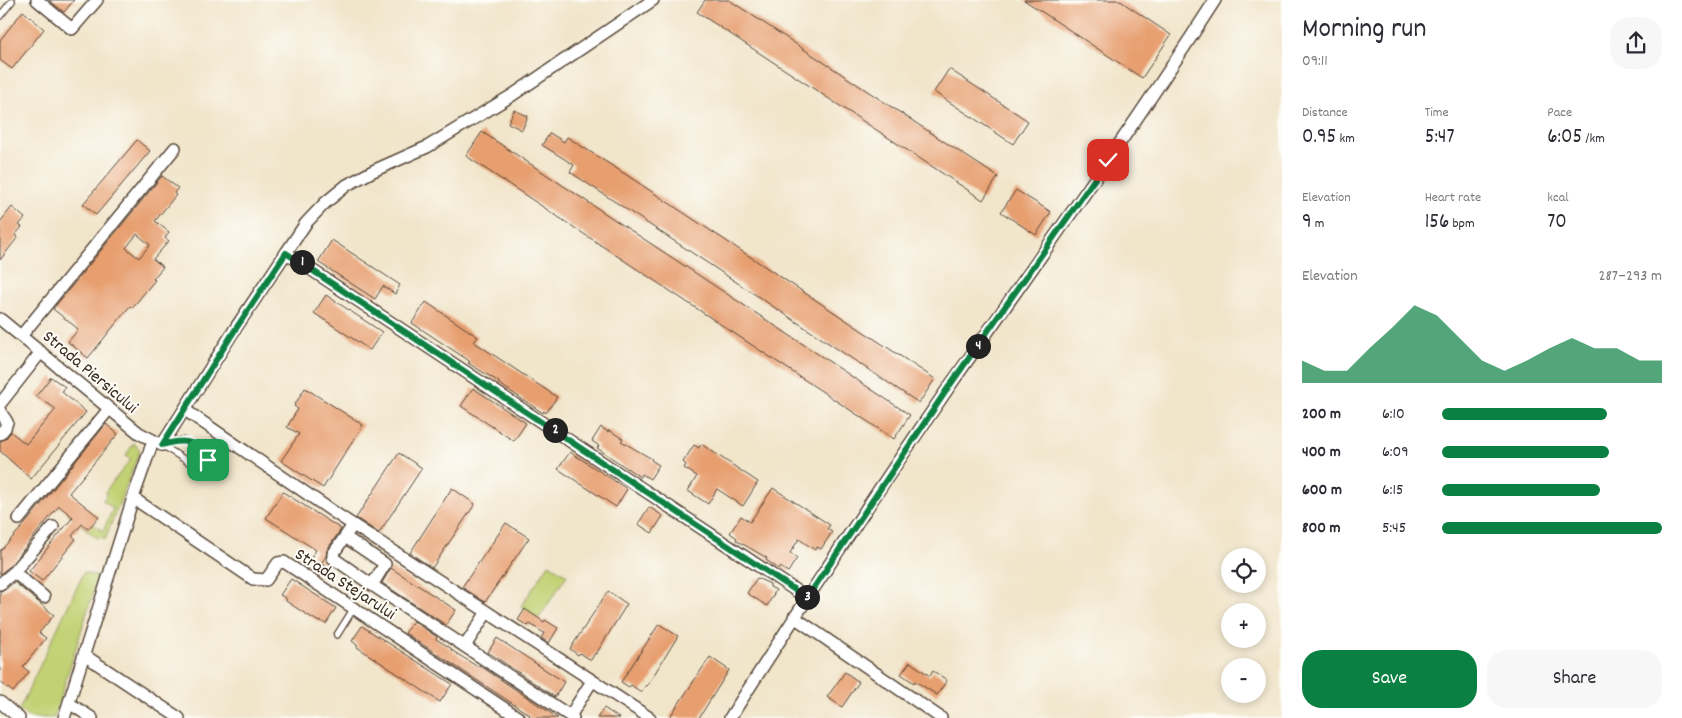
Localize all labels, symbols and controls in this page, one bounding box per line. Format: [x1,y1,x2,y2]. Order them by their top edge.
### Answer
text: Morning run [1302,11,1426,51]
button: share [1610,17,1662,69]
text: 09:11 [1302,50,1328,73]
text: Distance [1302,103,1348,123]
text: Time [1425,103,1449,123]
text: Pace [1547,103,1572,123]
text: 0.95 [1302,123,1336,153]
text: 5:47 [1425,123,1455,153]
text: 6:05 [1547,123,1582,153]
text: km [1336,129,1355,149]
text: /km [1582,129,1605,149]
pin [1087,139,1129,181]
icon: check [1094,146,1122,174]
text: Elevation [1302,188,1351,208]
text: Heart rate [1425,188,1481,208]
text: kcal [1547,188,1569,208]
text: 9 [1302,208,1312,238]
text: 156 [1425,208,1449,238]
text: 70 [1547,208,1567,238]
text: m [1312,214,1324,234]
text: bpm [1449,214,1475,234]
pin: 1 [290,250,314,274]
text: 1 [301,252,304,272]
text: Elevation [1302,265,1358,288]
text: 287–293 m [1598,265,1662,288]
street label: Strada Piersicului [36,325,143,420]
pin: 4 [966,334,990,358]
text: 4 [976,336,981,356]
text: 200 m [1302,403,1341,426]
text: 6:10 [1382,403,1405,426]
pin: 2 [542,418,568,442]
text: 2 [552,420,559,440]
pin [187,439,229,481]
text: 400 m [1302,441,1341,464]
text: 6:09 [1382,441,1409,464]
icon: arrive [194,446,222,474]
text: 600 m [1302,479,1342,502]
text: 6:15 [1382,479,1403,502]
text: 800 m [1302,517,1341,540]
text: 5:45 [1382,517,1406,540]
street label: Strada Stejarului [289,543,400,627]
map controls [1221,548,1266,703]
button: locate [1221,548,1266,593]
pin: 3 [794,584,820,610]
text: 3 [804,587,811,607]
button: + [1221,603,1266,648]
button: Save [1302,650,1477,708]
button: Share [1487,650,1662,708]
button: − [1221,658,1266,703]

